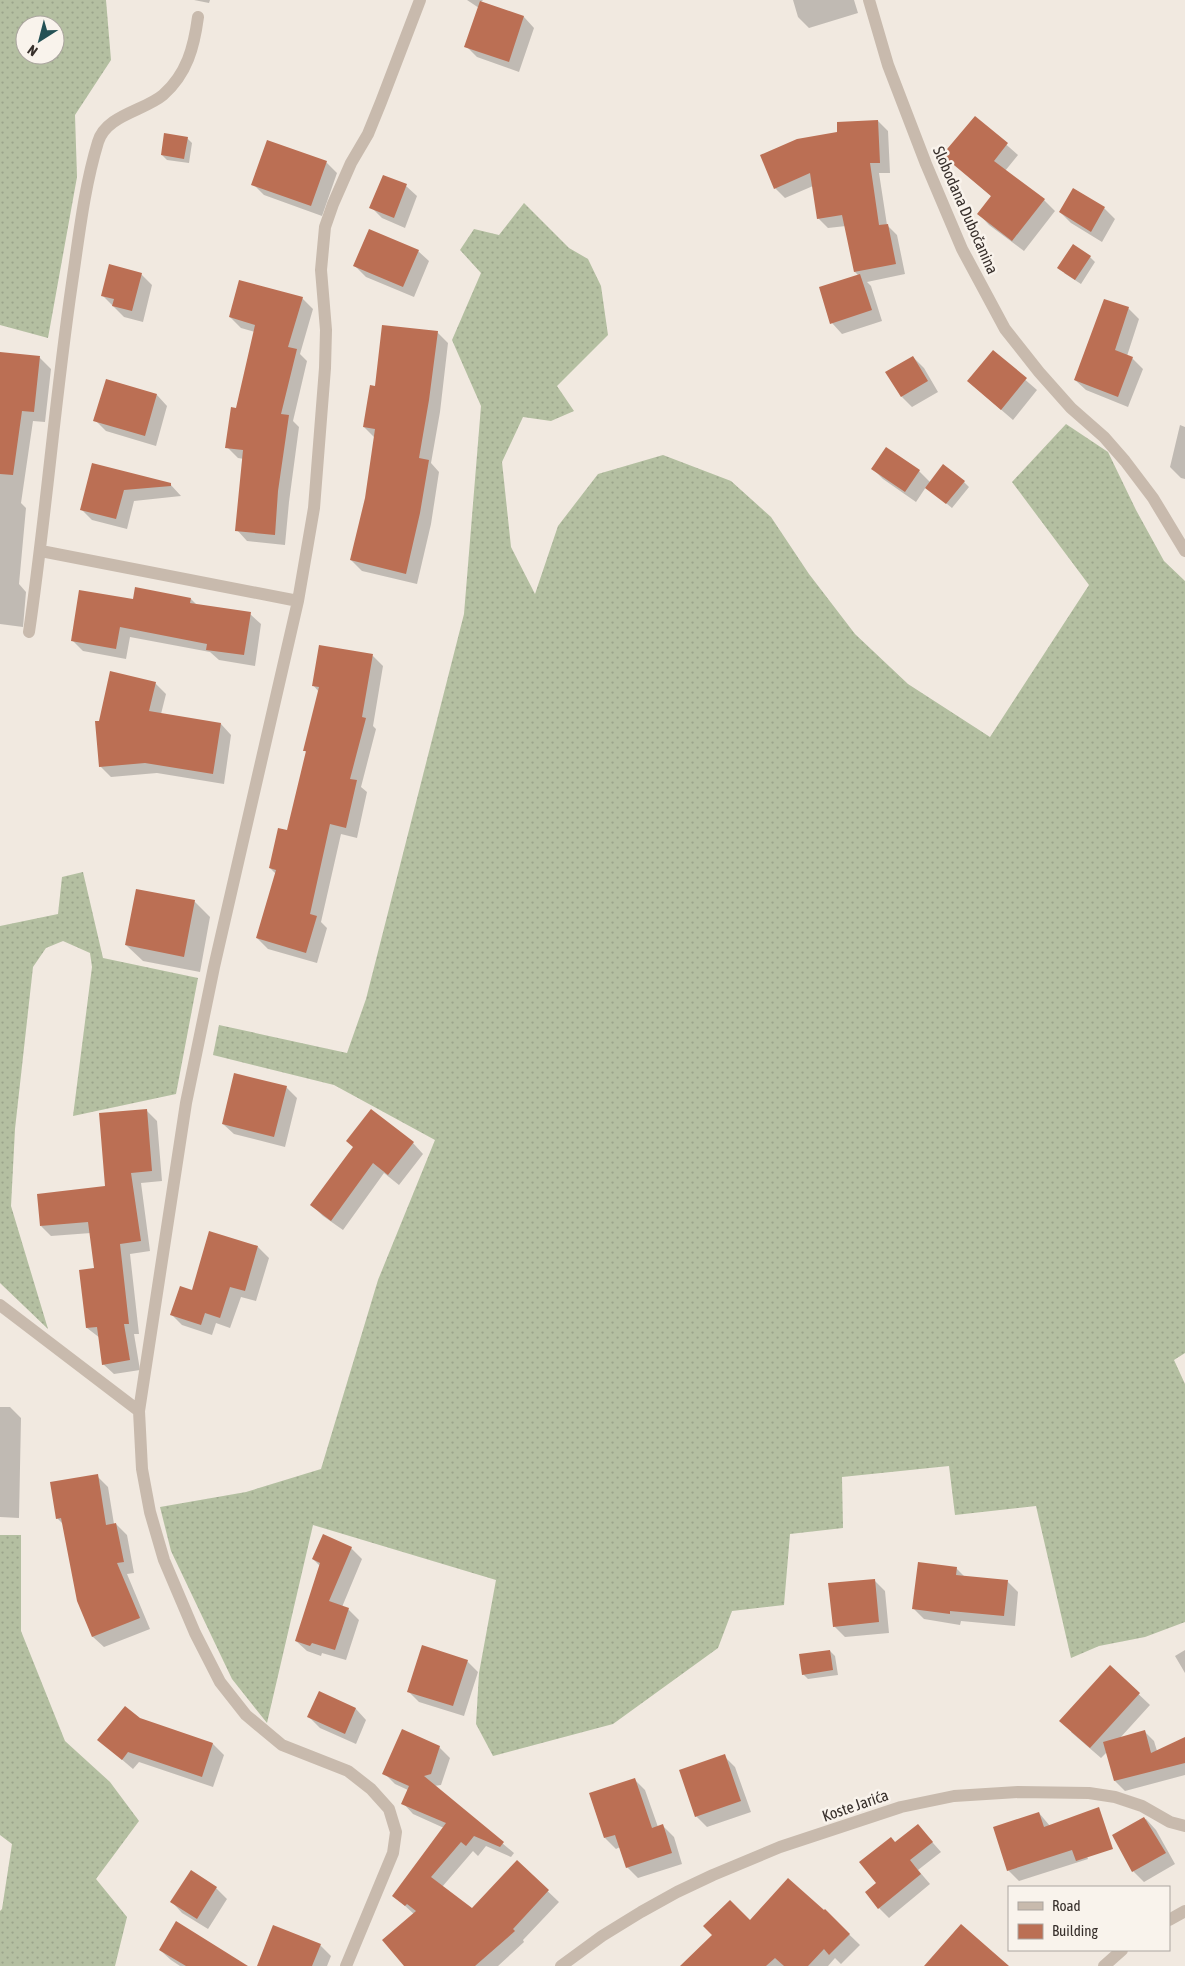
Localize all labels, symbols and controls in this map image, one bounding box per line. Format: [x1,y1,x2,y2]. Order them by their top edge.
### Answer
north arrow [15,15,65,65]
text: N [24,42,40,59]
street label: Slobodana Dubočanina [930,143,1002,277]
street label: Koste Jarića [819,1785,891,1825]
legend [1008,1886,1170,1951]
text: Road [1052,1897,1081,1914]
text: Building [1052,1922,1098,1939]

